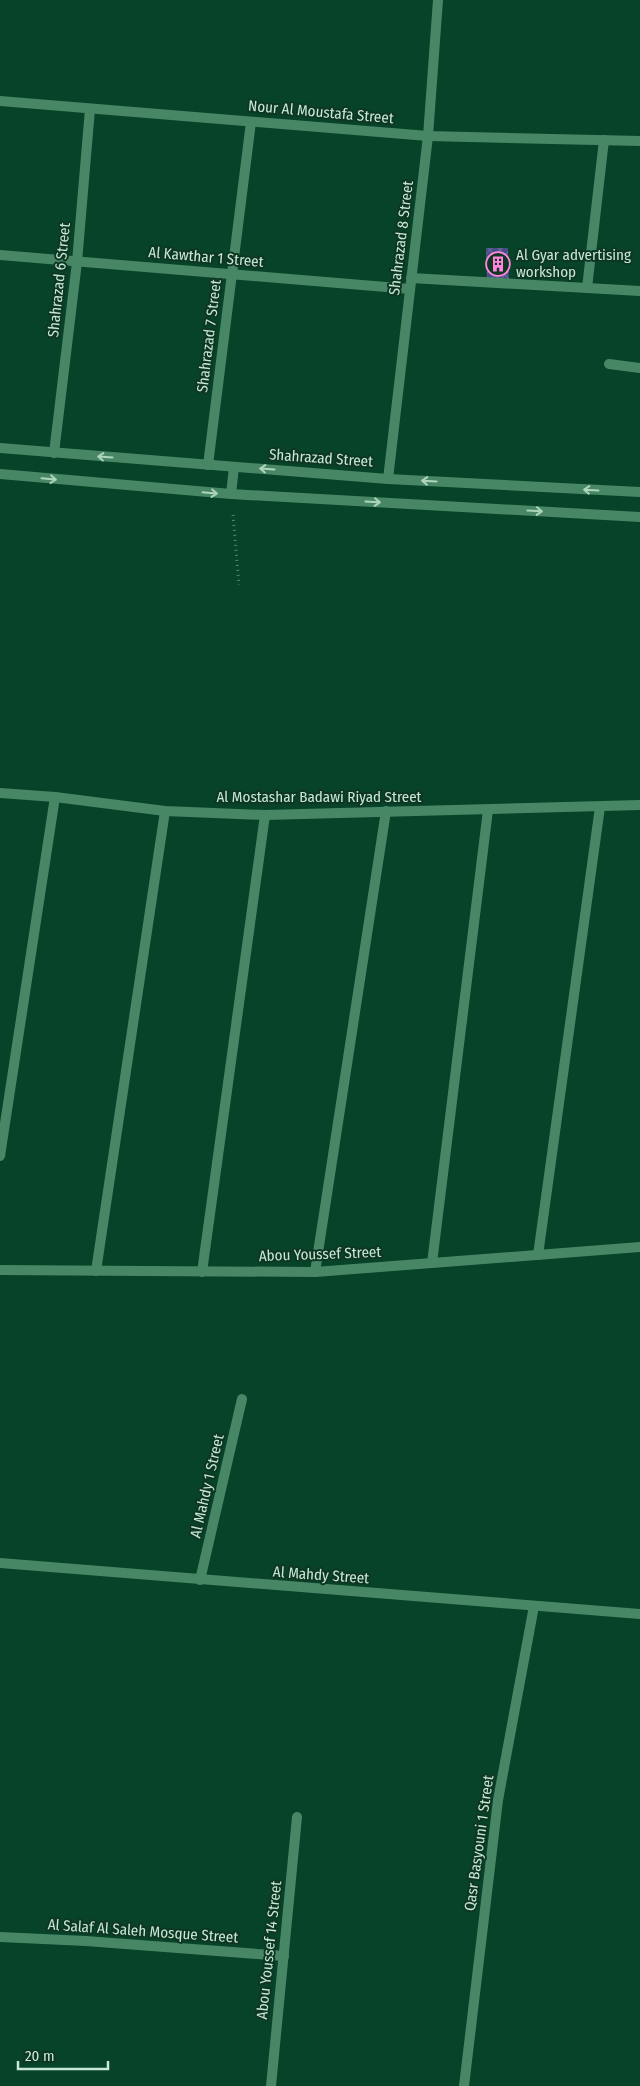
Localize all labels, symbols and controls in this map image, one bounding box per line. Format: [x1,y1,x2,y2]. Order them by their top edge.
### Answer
street label: Nour Al Moustafa Street [248,97,395,127]
street label: Shahrazad 8 Street [385,180,417,296]
street label: Shahrazad 6 Street [44,222,74,338]
street label: Al Kawthar 1 Street [148,243,264,271]
place label: Al Gyar advertising workshop [516,246,631,281]
building icon: Al Gyar advertising workshop [485,251,511,277]
street label: Shahrazad 7 Street [193,278,225,394]
street label: Shahrazad Street [268,445,374,471]
one-way arrow [97,452,113,461]
one-way arrow [259,465,275,474]
one-way arrow [40,474,56,483]
one-way arrow [421,476,437,485]
one-way arrow [584,485,600,494]
one-way arrow [202,488,218,497]
one-way arrow [364,497,380,506]
one-way arrow [527,507,543,516]
street label: Al Mostashar Badawi Riyad Street [216,788,422,806]
street label: Abou Youssef Street [258,1243,382,1265]
street label: Al Mahdy 1 Street [186,1432,228,1540]
street label: Al Mahdy Street [272,1563,370,1587]
street label: Qasr Basyouni 1 Street [461,1774,497,1912]
street label: Abou Youssef 14 Street [253,1880,285,2020]
street label: Al Salaf Al Saleh Mosque Street [47,1915,239,1947]
scale bar [18,2038,108,2070]
text: 20 m [25,2047,55,2065]

